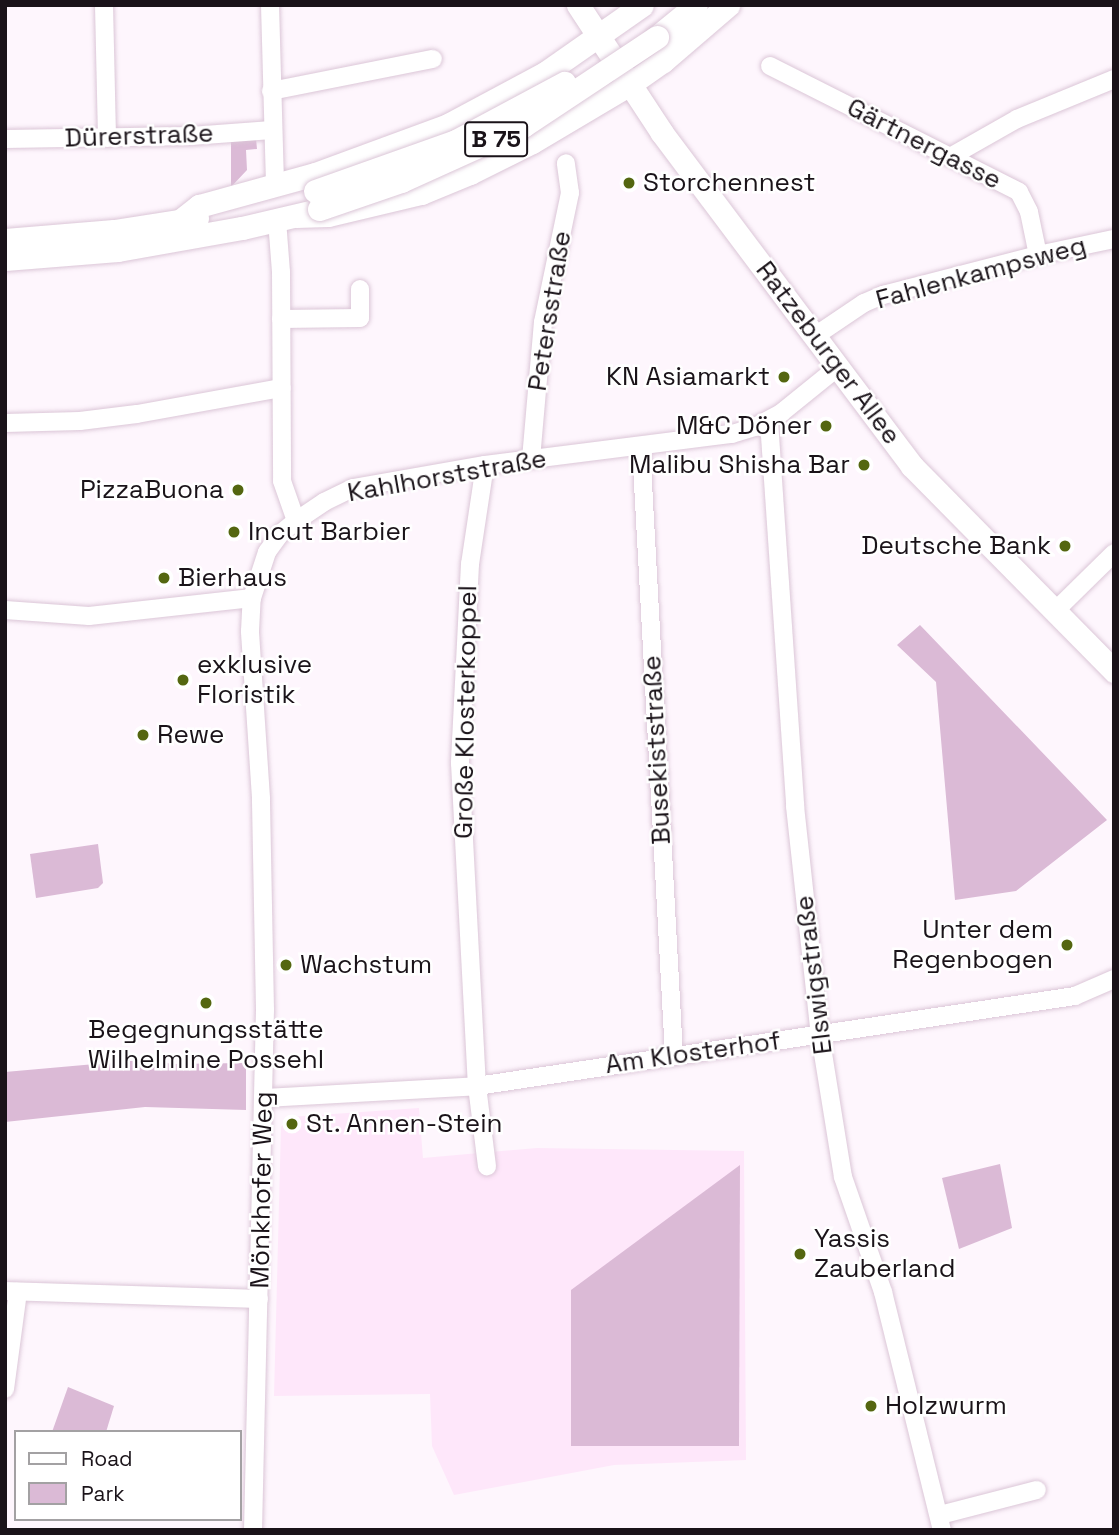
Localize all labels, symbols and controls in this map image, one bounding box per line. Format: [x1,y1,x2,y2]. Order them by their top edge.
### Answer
street label: Gärtnergasse [842,92,1006,196]
street label: Dürerstraße [64,118,214,154]
road number: B 75 [463,119,529,160]
place label: Storchennest [643,167,815,199]
marker: Storchennest [621,175,637,191]
street label: Petersstraße [522,229,578,393]
street label: Fahlenkampsweg [872,230,1090,316]
street label: Ratzeburger Allee [749,255,907,451]
place label: KN Asiamarkt [606,361,770,393]
marker: KN Asiamarkt [776,369,792,385]
place label: M&C Döner [676,410,812,442]
marker: M&C Döner [818,418,834,434]
street label: Kahlhorststraße [345,443,549,509]
place label: Malibu Shisha Bar [629,449,850,481]
marker: Malibu Shisha Bar [856,457,872,473]
place label: PizzaBuona [80,474,224,506]
marker: PizzaBuona [230,482,246,498]
place label: Incut Barbier [248,516,411,548]
marker: Incut Barbier [226,524,242,540]
place label: Deutsche Bank [861,530,1051,562]
marker: Deutsche Bank [1057,538,1073,554]
place label: Bierhaus [178,562,287,594]
marker: Bierhaus [156,570,172,586]
street label: Große Klosterkoppel [448,585,484,839]
place label: exklusive Floristik [197,649,312,710]
street label: Busekiststraße [636,655,678,845]
marker: exklusive Floristik [175,672,191,688]
place label: Rewe [157,719,225,751]
marker: Rewe [135,727,151,743]
street label: Elswigstraße [789,894,839,1056]
place label: Unter dem Regenbogen [892,914,1053,976]
marker: Unter dem Regenbogen [1059,937,1075,953]
place label: Wachstum [300,949,432,981]
marker: Wachstum [278,957,294,973]
marker: Begegnungsstätte Wilhelmine Possehl [198,995,214,1011]
place label: Begegnungsstätte Wilhelmine Possehl [88,1014,324,1076]
street label: Am Klosterhof [603,1025,783,1081]
street label: Mönkhofer Weg [245,1091,279,1289]
place label: St. Annen-Stein [306,1108,504,1140]
marker: St. Annen-Stein [284,1116,300,1132]
place label: Yassis Zauberland [814,1223,955,1284]
marker: Yassis Zauberland [792,1246,808,1262]
place label: Holzwurm [885,1390,1007,1422]
marker: Holzwurm [863,1398,879,1414]
legend [14,1430,242,1521]
text: Road [81,1445,133,1472]
text: Park [81,1480,125,1507]

